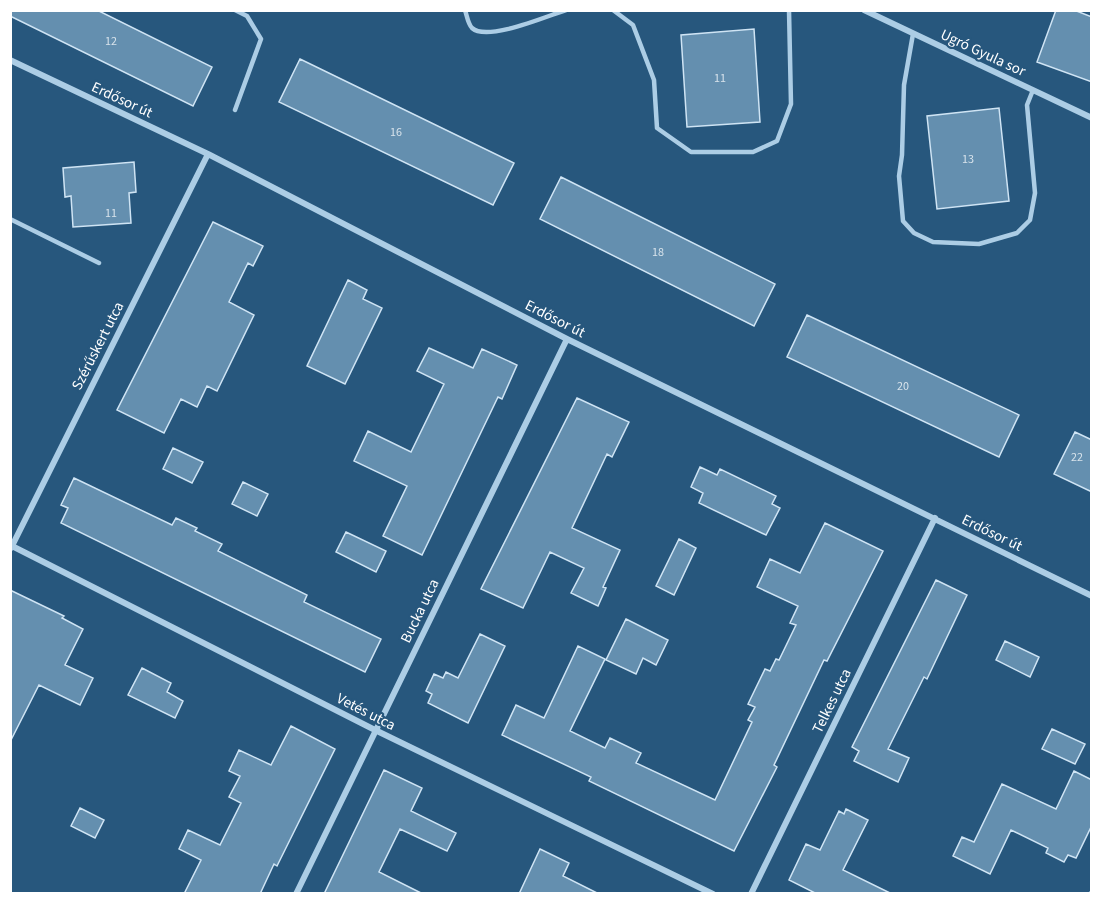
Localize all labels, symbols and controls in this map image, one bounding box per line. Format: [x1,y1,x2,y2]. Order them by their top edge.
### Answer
street label: Ugró Gyula sor [937,24,1030,82]
house number: 12 [105,33,117,50]
house number: 11 [714,70,726,87]
street label: Erdősor út [88,77,156,123]
house number: 16 [390,124,402,141]
house number: 13 [962,151,974,168]
house number: 11 [105,205,117,222]
house number: 18 [652,244,664,261]
street label: Erdősor út [521,295,589,343]
street label: Szérűskert utca [67,298,129,394]
house number: 20 [897,378,909,395]
house number: 22 [1071,449,1083,466]
street label: Erdősor út [958,509,1026,557]
street label: Bucka utca [395,575,445,647]
street label: Telkes utca [807,665,857,737]
street label: Vetés utca [333,688,399,736]

